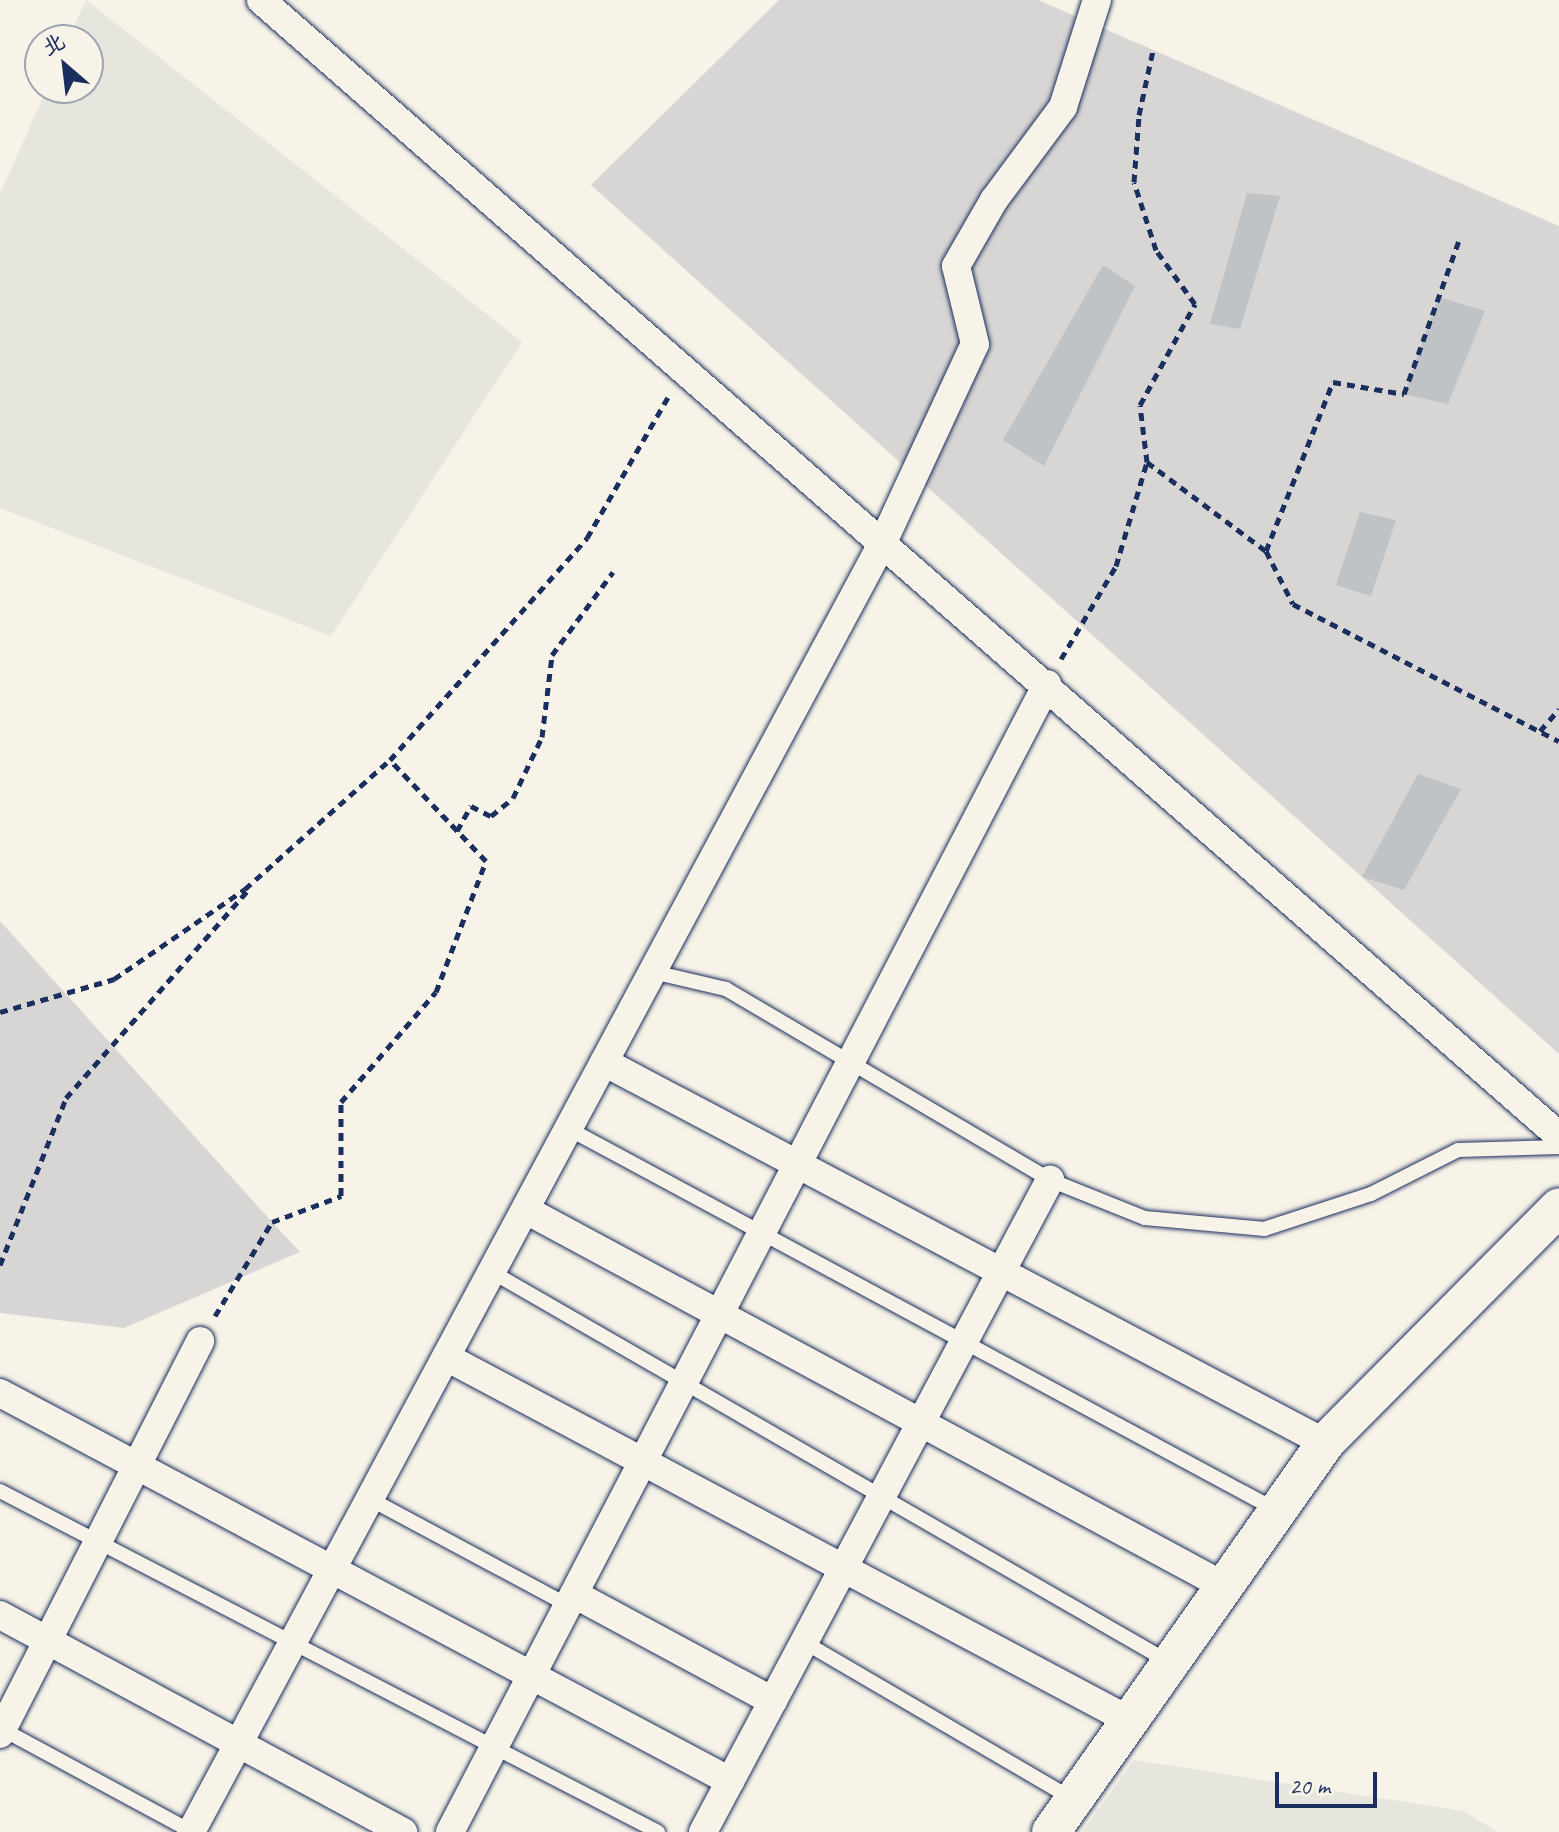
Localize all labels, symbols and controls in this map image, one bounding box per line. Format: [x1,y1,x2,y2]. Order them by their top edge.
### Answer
north arrow [24,24,104,104]
text: 北 [37,27,70,62]
scale bar [1279,1756,1381,1806]
text: 20 m [1289,1771,1330,1801]

